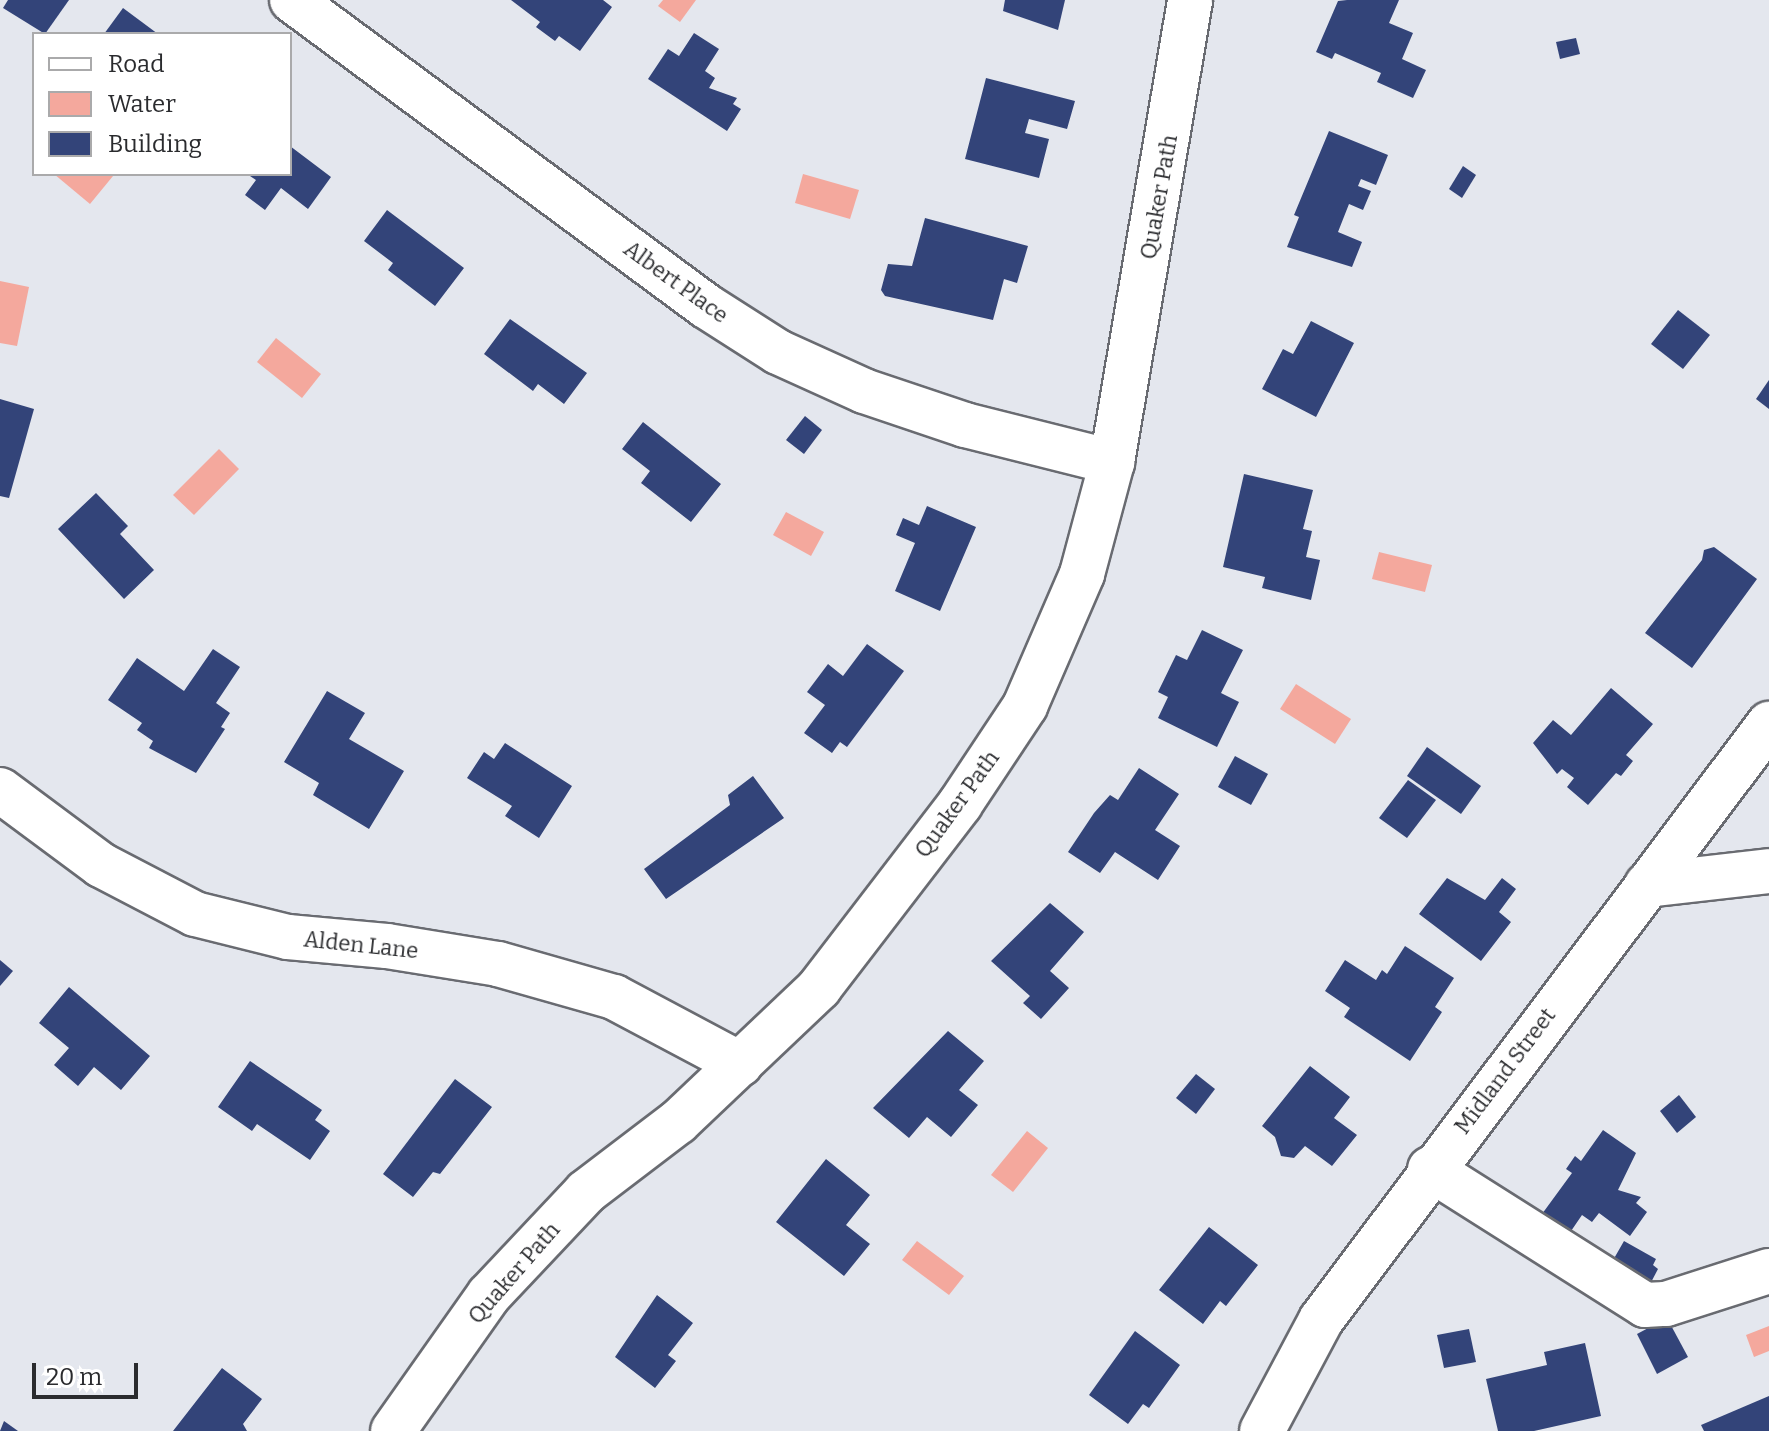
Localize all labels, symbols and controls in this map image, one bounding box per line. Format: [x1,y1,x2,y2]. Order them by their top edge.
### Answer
legend [32,32,292,176]
text: Road [108,50,164,78]
text: Water [108,90,176,118]
text: Building [108,130,202,158]
street label: Quaker Path [1135,133,1183,261]
street label: Albert Place [619,235,733,329]
street label: Quaker Path [909,745,1005,863]
street label: Alden Lane [302,926,420,964]
street label: Midland Street [1449,1003,1561,1139]
street label: Quaker Path [463,1217,565,1329]
scale bar [36,1347,142,1397]
text: 20 m [46,1363,102,1391]

